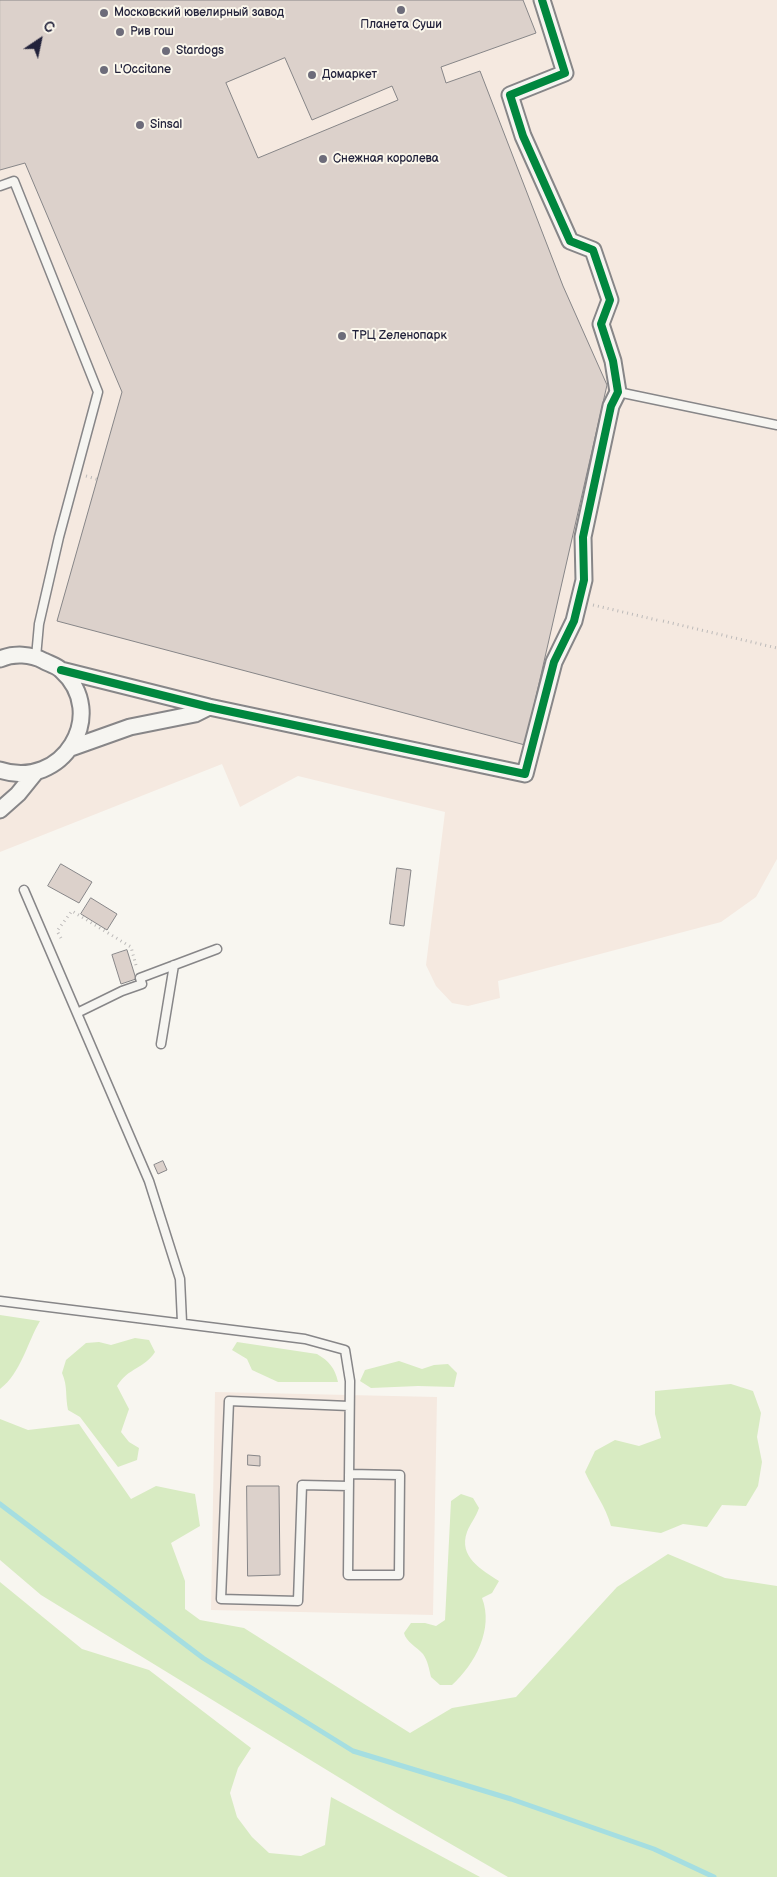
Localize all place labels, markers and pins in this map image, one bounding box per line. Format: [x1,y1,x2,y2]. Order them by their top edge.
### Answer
marker: Планета Суши [395,4,407,16]
place label: Московский ювелирный завод [114,6,284,20]
marker: Московский ювелирный завод [98,7,110,19]
place label: Планета Суши [360,18,442,32]
place label: Рив гош [130,25,174,39]
marker: Рив гош [114,26,126,38]
place label: Stardogs [176,44,224,58]
marker: Stardogs [160,45,172,57]
place label: L'Occitane [114,63,171,77]
marker: L'Occitane [98,64,110,76]
place label: Домаркет [322,68,377,82]
marker: Домаркет [306,69,318,81]
place label: Sinsal [150,118,182,132]
marker: Sinsal [134,119,146,131]
place label: Снежная королева [333,152,439,166]
marker: Снежная королева [317,153,329,165]
place label: ТРЦ Zеленопарк [352,329,447,343]
marker: ТРЦ Zеленопарк [336,330,348,342]

